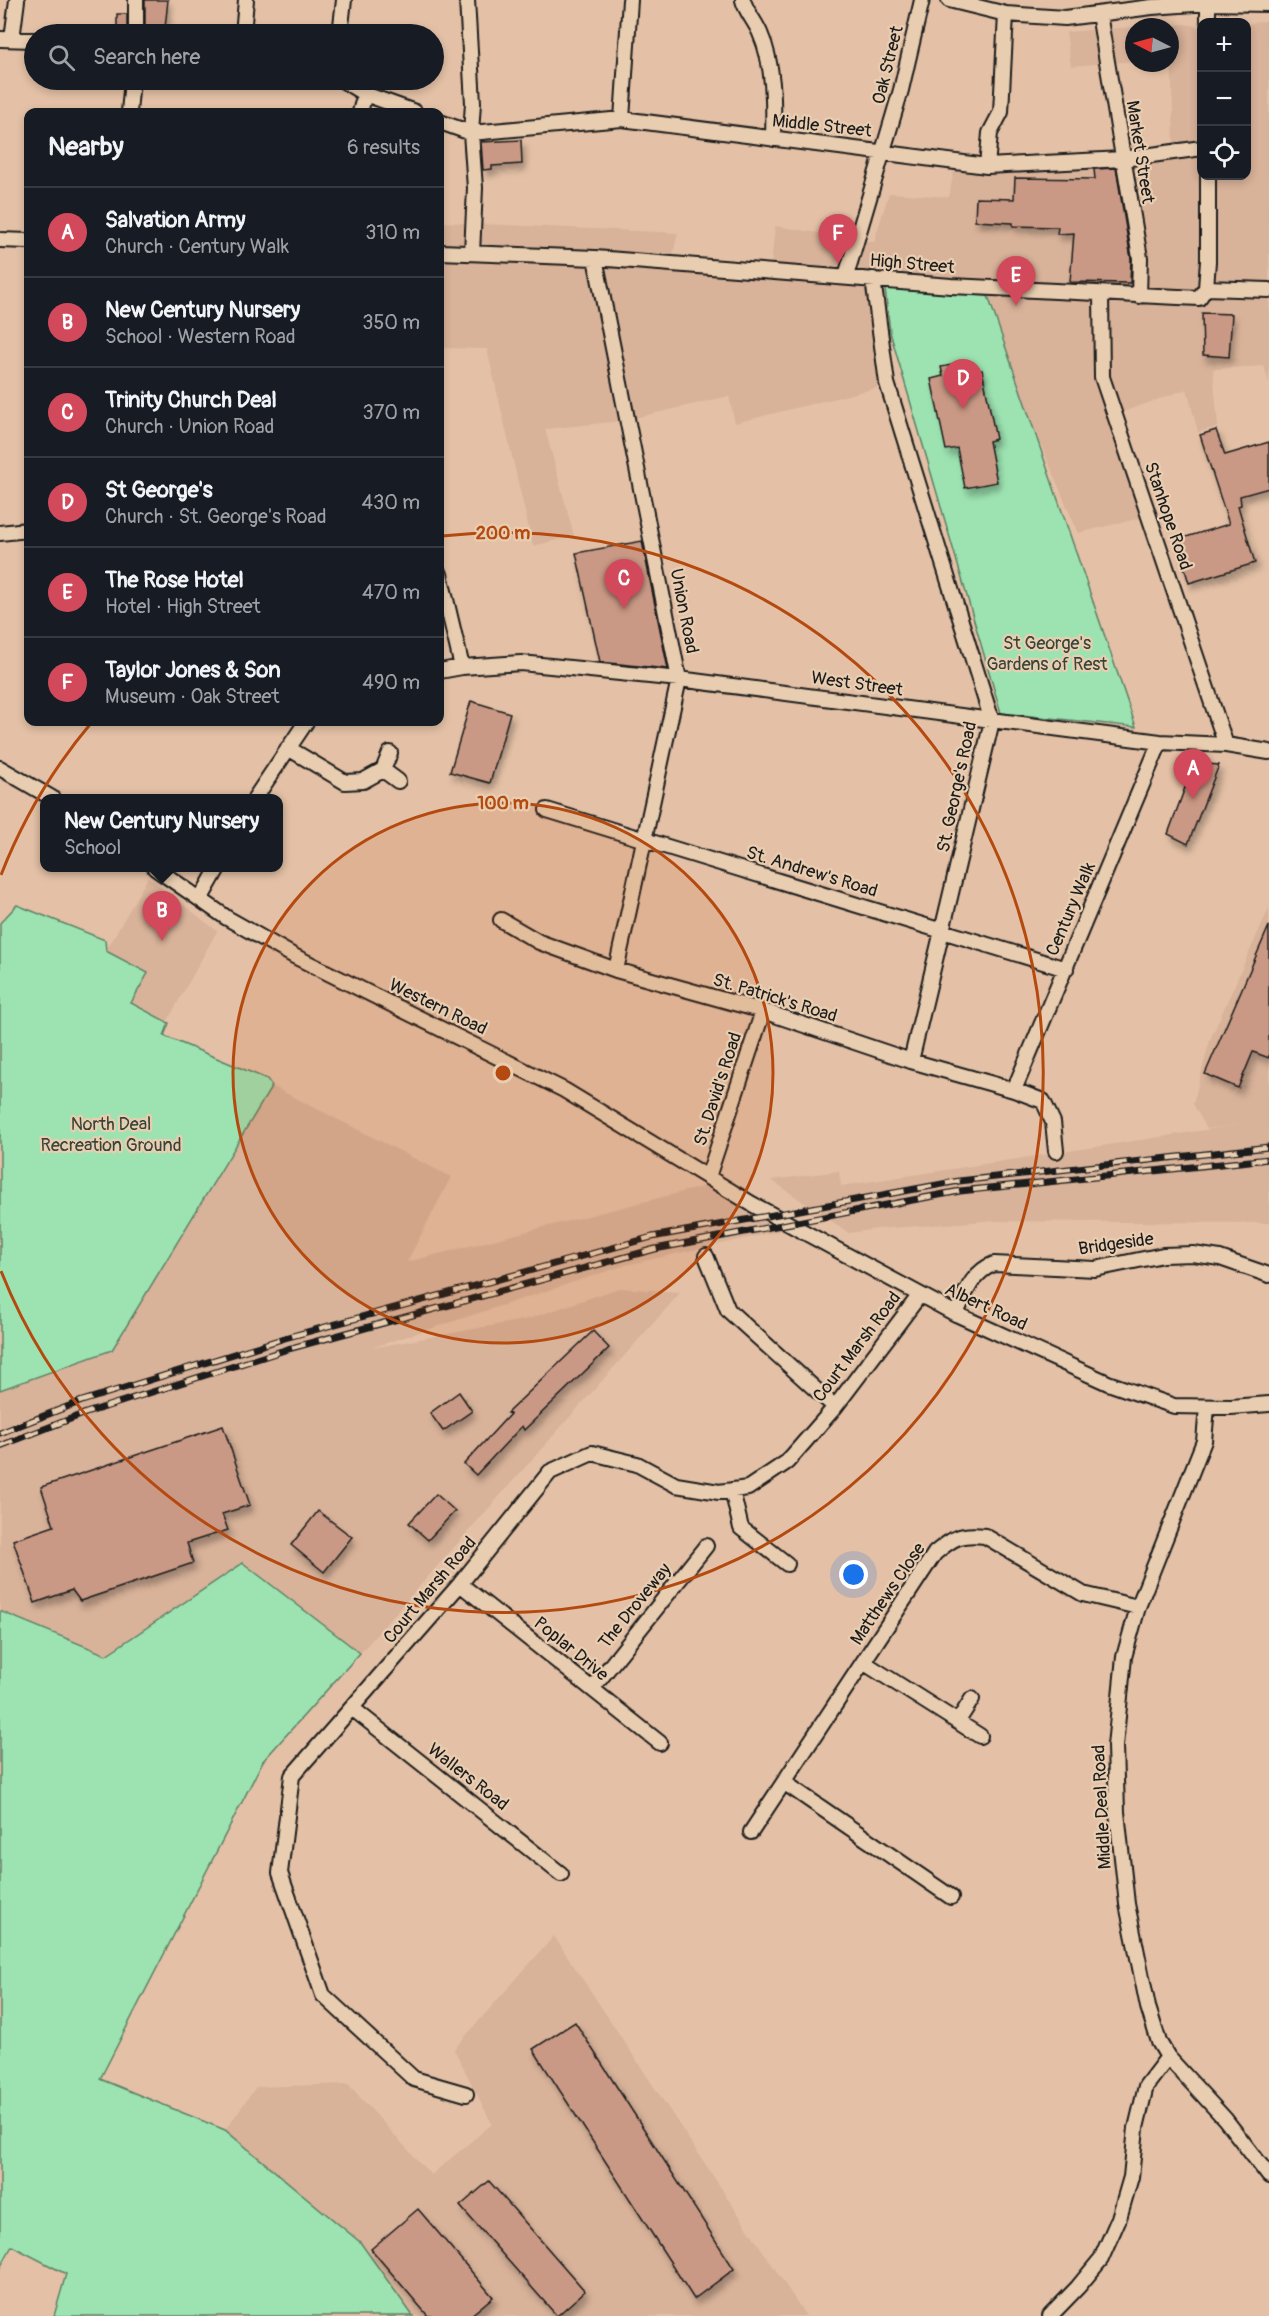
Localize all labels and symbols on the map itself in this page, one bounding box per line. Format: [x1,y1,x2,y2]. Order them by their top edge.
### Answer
north arrow [1125,18,1179,72]
street label: Oak Street [867,23,909,107]
street label: Market Street [1120,99,1160,206]
street label: Middle Street [771,109,874,143]
pin: F [818,214,858,264]
street label: High Street [869,249,956,279]
pin: E [996,256,1036,306]
pin: D [944,360,982,409]
street label: Stanhope Road [1139,459,1197,573]
text: 200 m [476,522,530,545]
pin: C [604,560,644,609]
street label: Union Road [664,567,704,655]
park label: St George's Gardens of Rest [986,632,1108,676]
street label: West Street [810,666,905,702]
street label: St. George's Road [932,719,982,855]
pin: A [1174,750,1212,799]
text: 100 m [477,792,529,815]
street label: St. Andrew's Road [744,841,880,903]
street label: Century Walk [1041,858,1101,959]
pin: B [142,892,182,941]
street label: St. Patrick's Road [710,968,840,1028]
street label: Western Road [385,973,491,1041]
street label: St. David's Road [689,1029,747,1149]
centre of rings [493,1063,513,1083]
park label: North Deal Recreation Ground [41,1113,181,1157]
street label: Bridgeside [1077,1227,1155,1261]
street label: Albert Road [941,1278,1031,1336]
street label: Court Marsh Road [808,1287,906,1407]
street label: Court Marsh Road [378,1532,482,1648]
street label: Matthews Close [845,1538,931,1650]
street label: The Droveway [594,1558,677,1653]
your location [839,1560,868,1589]
street label: Poplar Drive [529,1612,613,1686]
street label: Wallers Road [423,1738,513,1816]
street label: Middle Deal Road [1087,1744,1117,1870]

